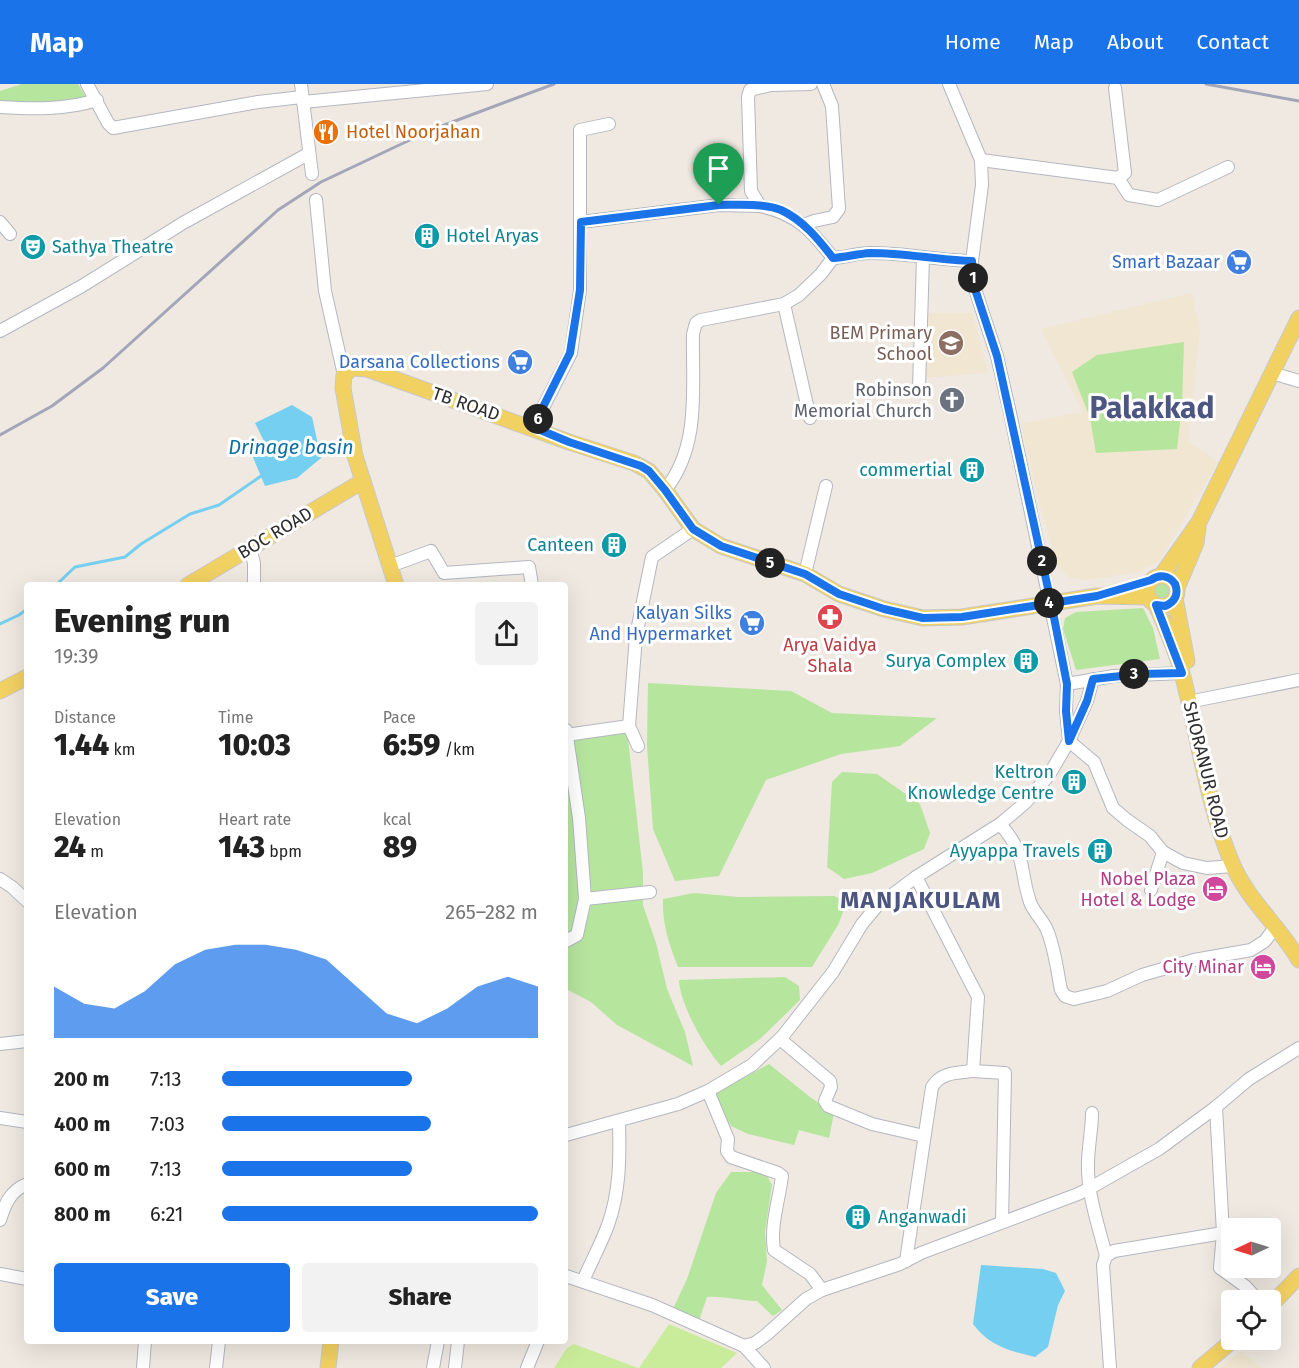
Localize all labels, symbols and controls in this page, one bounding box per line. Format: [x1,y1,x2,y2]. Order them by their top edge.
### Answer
text: Map [30,26,84,59]
text: Home [945,29,1001,55]
text: Map [1034,29,1074,55]
text: About [1107,29,1164,55]
text: Contact [1197,29,1269,55]
restaurant icon: Hotel Noorjahan [311,117,341,147]
place label: Hotel Noorjahan [346,121,481,143]
pin [693,143,744,205]
icon: arrive [702,152,735,185]
building icon: Hotel Aryas [412,221,442,251]
place label: Hotel Aryas [446,225,539,247]
theatre icon: Sathya Theatre [18,232,48,262]
place label: Sathya Theatre [52,236,174,258]
supermarket icon: Smart Bazaar [1224,247,1254,277]
place label: Smart Bazaar [1112,251,1220,273]
pin: 1 [958,263,988,293]
text: 1 [969,268,977,287]
place label: BEM Primary School [830,322,932,365]
school or university icon: BEM Primary School [936,328,966,358]
supermarket icon: Darsana Collections [505,347,535,377]
place label: Darsana Collections [339,351,500,373]
place label: Robinson Memorial Church [794,379,932,422]
street label: TB ROAD [429,382,503,426]
church icon: Robinson Memorial Church [937,385,967,415]
district label: Palakkad [1090,390,1214,426]
pin: 6 [523,404,553,434]
text: 6 [533,409,543,428]
water label: Drinage basin [228,435,354,459]
building icon: commertial [957,455,987,485]
place label: commertial [859,459,952,481]
street label: BOC ROAD [234,502,316,564]
building icon: Canteen [599,530,629,560]
place label: Canteen [527,534,594,556]
pin: 2 [1027,546,1057,576]
pin: 5 [755,548,785,578]
text: 2 [1038,551,1046,570]
text: 5 [766,553,774,572]
pin: 4 [1034,588,1064,618]
text: 4 [1044,593,1054,612]
text: Evening run [54,601,230,641]
button: share [475,602,538,665]
place label: Kalyan Silks And Hypermarket [590,602,732,645]
pharmacy icon: Arya Vaidya Shala [815,602,845,632]
supermarket icon: Kalyan Silks And Hypermarket [737,608,767,638]
place label: Arya Vaidya Shala [783,634,877,677]
text: 19:39 [54,644,98,668]
building icon: Surya Complex [1011,646,1041,676]
place label: Surya Complex [886,650,1006,672]
pin: 3 [1119,659,1149,689]
text: 3 [1130,664,1138,683]
street label: SHORANUR ROAD [1178,699,1234,841]
text: Distance [54,708,116,727]
text: Time [218,708,254,727]
text: Pace [383,708,416,727]
text: 1.44 [54,727,109,763]
text: 10:03 [218,727,291,763]
text: 6:59 [383,727,440,763]
text: km [109,740,136,759]
text: /km [440,740,475,759]
place label: Keltron Knowledge Centre [907,761,1054,804]
building icon: Keltron Knowledge Centre [1059,767,1089,797]
text: Elevation [54,810,121,829]
text: Heart rate [218,810,291,829]
text: kcal [383,810,411,829]
text: 24 [54,829,86,865]
text: 143 [218,829,265,865]
text: 89 [383,829,417,865]
building icon: Ayyappa Travels [1085,836,1115,866]
place label: Ayyappa Travels [950,840,1080,862]
text: m [86,842,104,861]
text: bpm [265,842,302,861]
place label: Nobel Plaza Hotel & Lodge [1081,868,1196,911]
hotel icon: Nobel Plaza Hotel & Lodge [1200,874,1230,904]
district label: MANJAKULAM [840,886,1002,914]
text: Elevation [54,900,138,924]
text: 265–282 m [445,900,538,924]
hotel icon: City Minar [1248,952,1278,982]
place label: City Minar [1162,956,1244,978]
text: 200 m [54,1067,109,1091]
text: 7:13 [150,1067,182,1091]
text: 400 m [54,1112,110,1136]
text: 7:03 [150,1112,185,1136]
text: 600 m [54,1157,110,1181]
text: 7:13 [150,1157,182,1181]
text: 800 m [54,1202,111,1226]
text: 6:21 [150,1202,184,1226]
building icon: Anganwadi [843,1202,873,1232]
place label: Anganwadi [878,1206,967,1228]
north arrow [1221,1218,1281,1278]
map controls [1221,1218,1281,1350]
button: Save [54,1263,290,1332]
button: Share [302,1263,538,1332]
button: locate [1221,1290,1281,1350]

